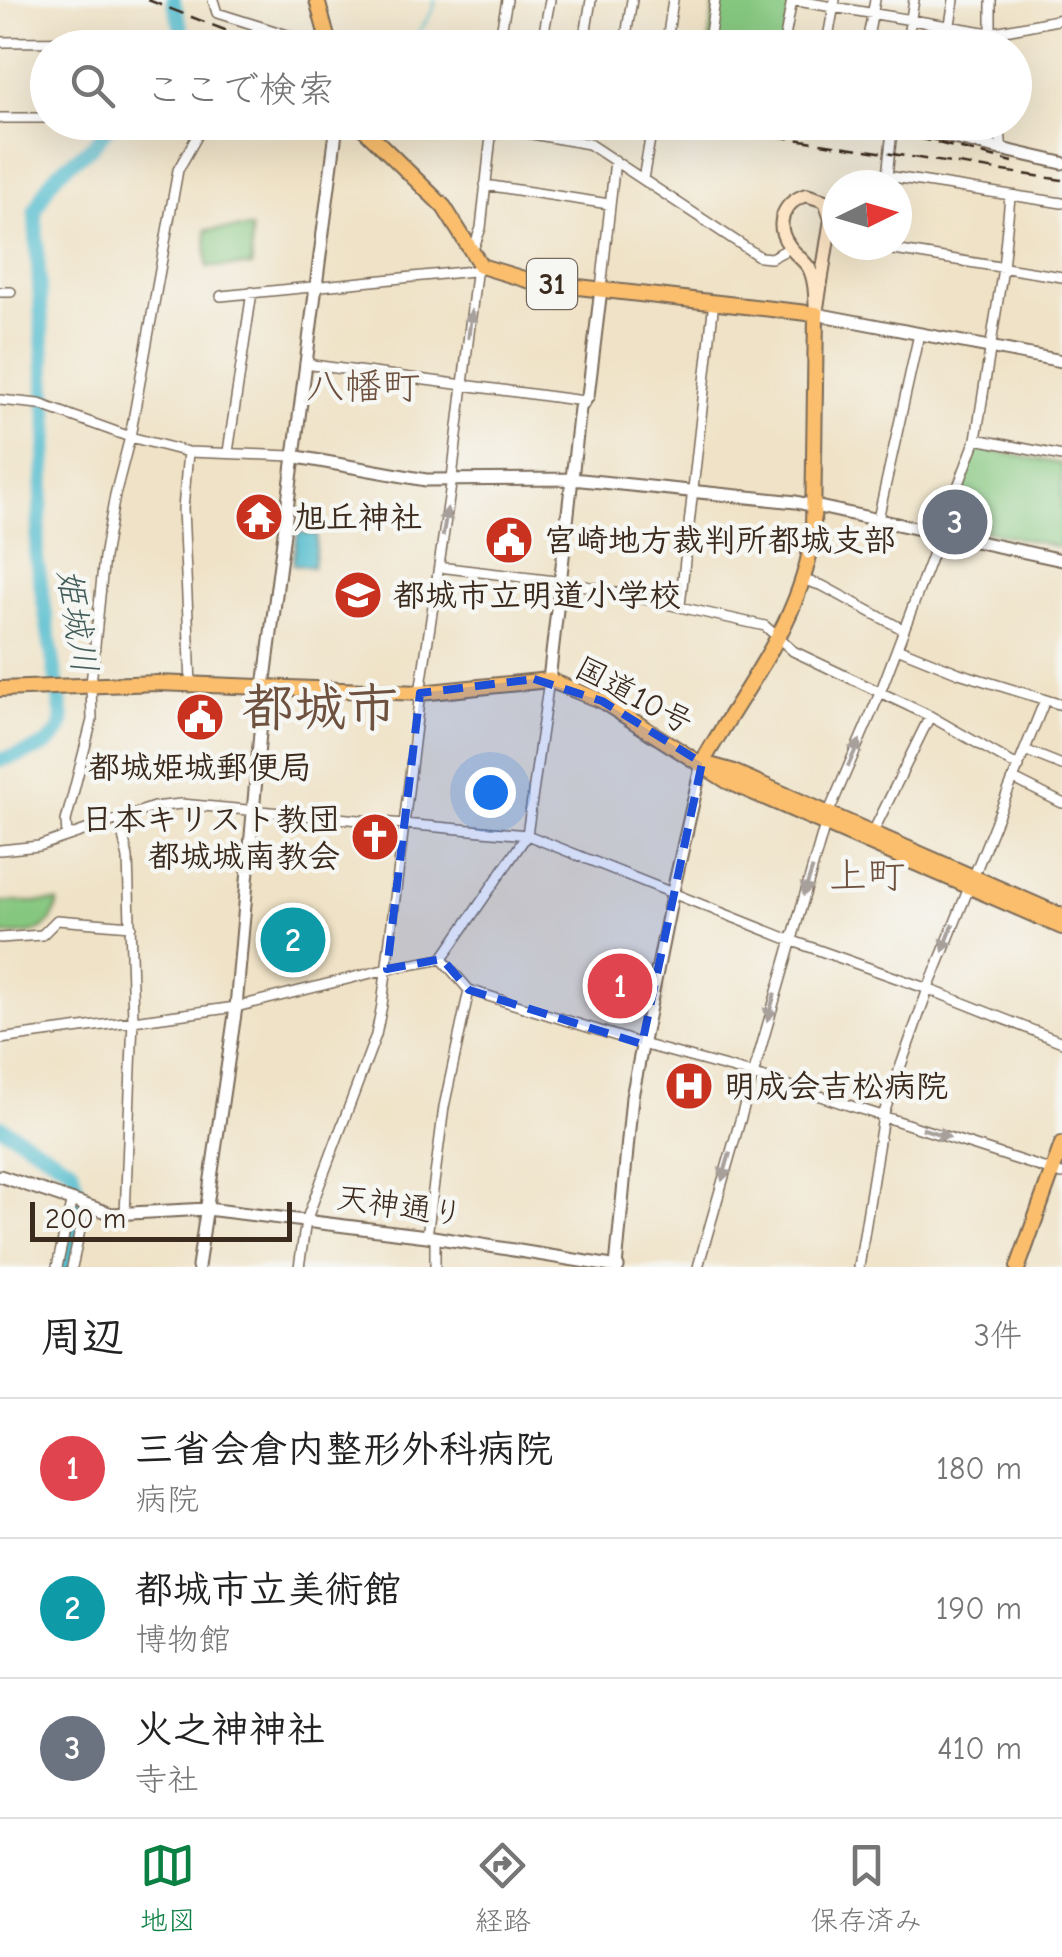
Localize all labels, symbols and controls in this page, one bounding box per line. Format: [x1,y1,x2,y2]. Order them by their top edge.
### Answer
search box [30,30,1032,140]
icon: search [65,58,120,113]
text: ここで検索 [145,68,335,112]
north arrow [822,170,912,260]
road number: 31 [527,259,577,309]
one-way arrow [462,308,478,340]
district label: 八幡町 [306,365,420,409]
pin: 3 [922,484,988,560]
temple icon: 旭丘神社 [233,491,285,543]
place label: 旭丘神社 [294,499,422,536]
one-way arrow [438,506,454,538]
public building icon: 宮崎地方裁判所都城支部 [483,514,535,566]
place label: 宮崎地方裁判所都城支部 [544,522,896,559]
water label: 姫城川 [49,566,105,676]
school or university icon: 都城市立明道小学校 [332,569,384,621]
place label: 都城市立明道小学校 [393,577,681,614]
street label: 国道10号 [569,649,699,741]
district label: 都城市 [242,678,398,738]
public building icon: 都城姫城郵便局 [174,691,226,743]
one-way arrow [846,738,862,768]
place label: 都城姫城郵便局 [88,749,312,786]
your location [465,767,516,818]
place label: 日本キリスト教団 都城城南教会 [81,801,340,875]
church icon: 日本キリスト教団 都城城南教会 [349,811,401,863]
district label: 上町 [829,854,905,898]
one-way arrow [800,868,815,898]
pin: 2 [260,902,326,978]
one-way arrow [940,923,955,953]
pin: 1 [588,948,652,1024]
one-way arrow [763,992,778,1022]
hospital icon: 明成会吉松病院 [663,1060,715,1112]
place label: 明成会吉松病院 [724,1068,948,1105]
one-way arrow [922,1126,952,1141]
one-way arrow [717,1152,733,1183]
street label: 天神通り [334,1179,466,1233]
scale bar [30,1197,292,1242]
text: 200 m [45,1203,126,1235]
text: 周辺 [40,1313,124,1362]
text: 3件 [974,1317,1022,1354]
text: 三省会倉内整形外科病院 [135,1428,553,1472]
text: 1 [66,1450,79,1487]
text: 180 m [936,1450,1022,1487]
text: 病院 [135,1481,199,1518]
text: 都城市立美術館 [135,1568,401,1612]
text: 2 [65,1590,80,1627]
text: 190 m [936,1590,1022,1627]
text: 博物館 [135,1621,231,1658]
text: 火之神神社 [135,1708,325,1752]
text: 3 [65,1730,80,1767]
text: 410 m [937,1730,1022,1767]
text: 寺社 [135,1761,199,1798]
tab: 地図 [140,1838,196,1938]
tab: 経路 [475,1838,531,1938]
tab: 保存済み [810,1838,922,1938]

